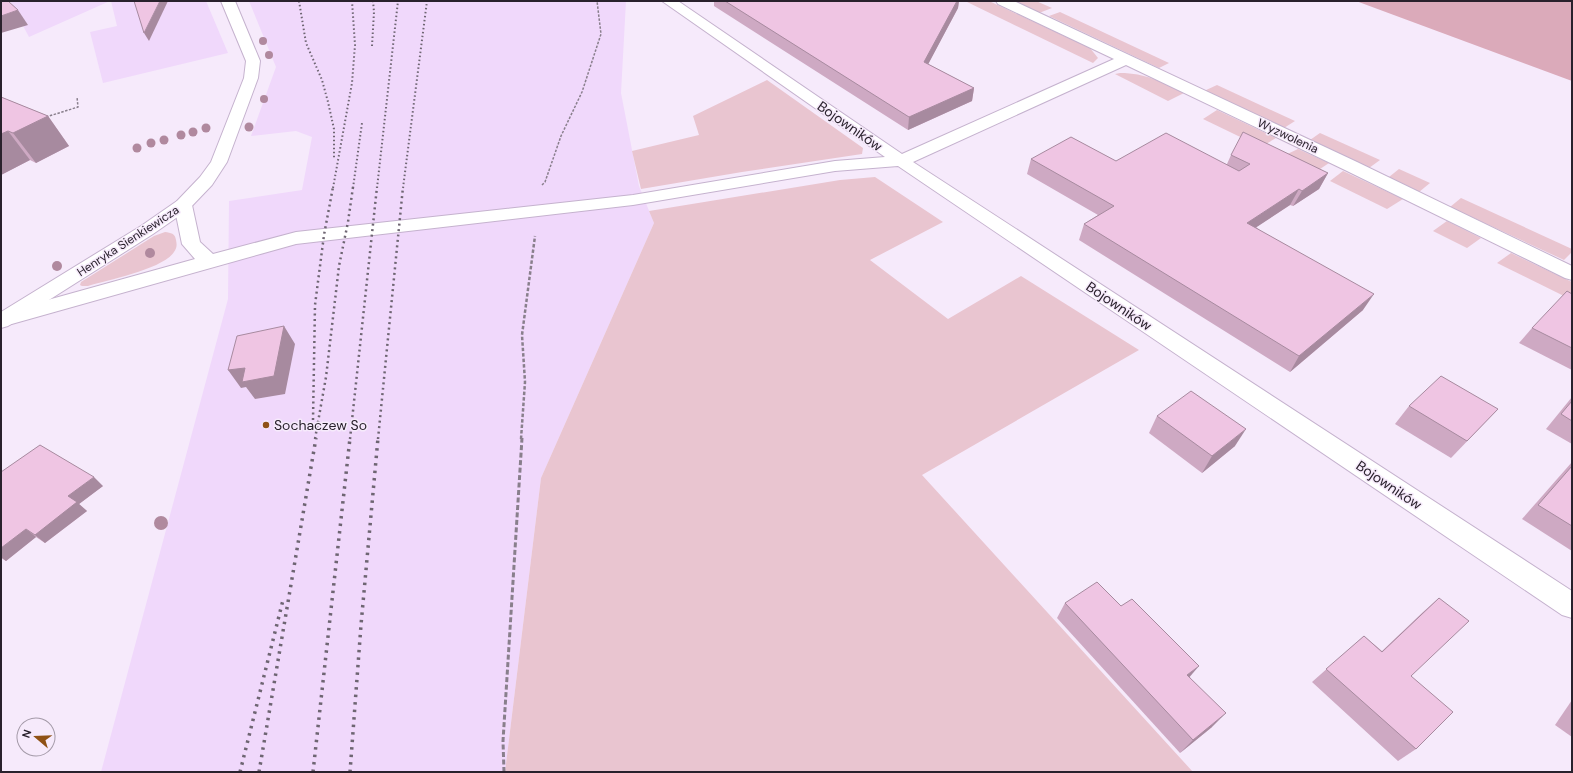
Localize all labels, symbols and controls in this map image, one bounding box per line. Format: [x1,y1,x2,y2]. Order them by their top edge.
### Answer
street label: Bojowników [814,97,886,155]
street label: Wyzwolenia [1255,115,1321,157]
street label: Henryka Sienkiewicza [74,202,182,280]
street label: Bojowników [1083,277,1156,335]
place label: Sochaczew So [274,416,367,434]
marker: Sochaczew So [261,420,271,430]
street label: Bojowników [1353,456,1426,514]
north arrow [16,717,56,757]
text: N [19,728,34,740]

